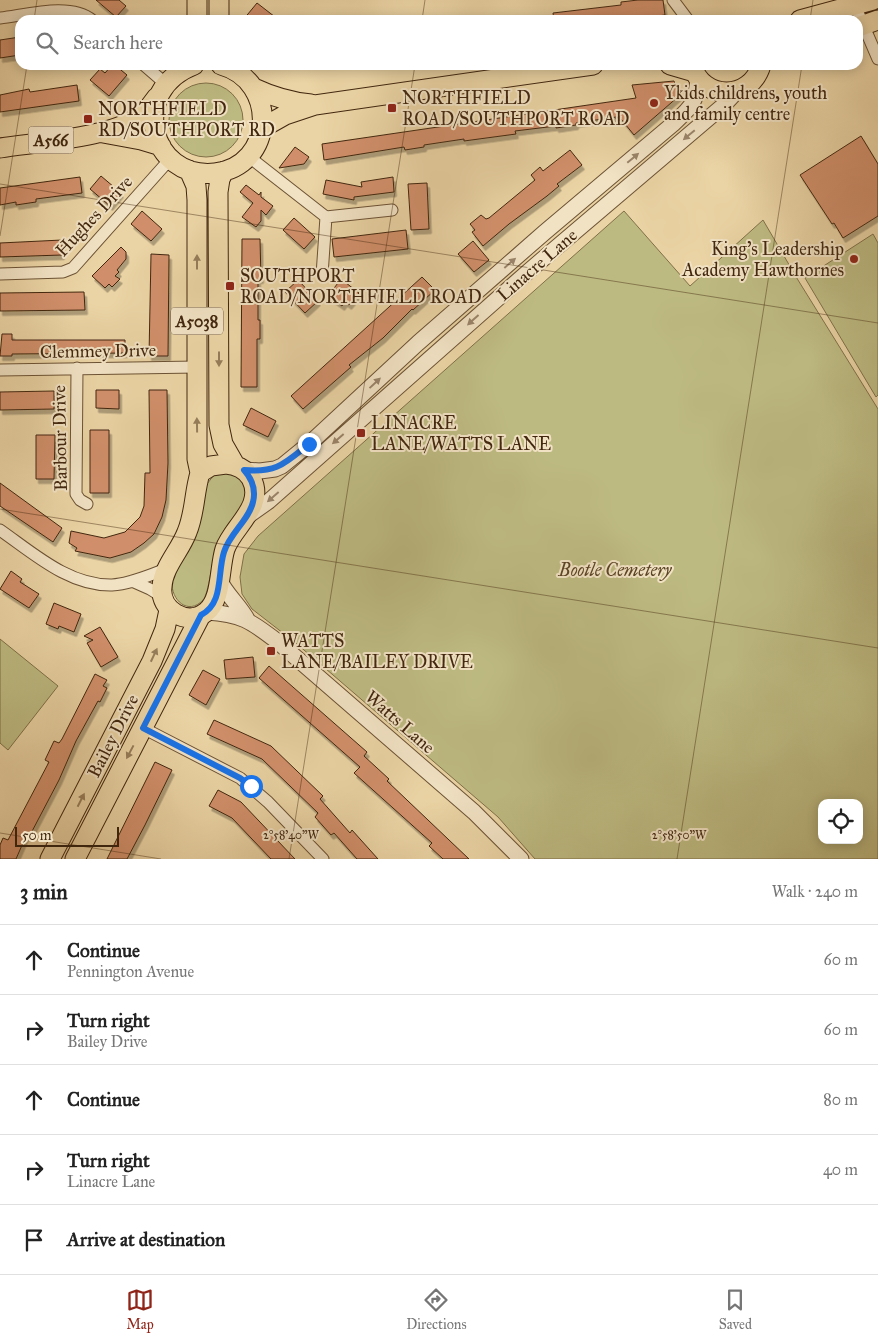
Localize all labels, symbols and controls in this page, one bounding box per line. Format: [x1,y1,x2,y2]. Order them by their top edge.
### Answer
search box [15,15,863,70]
icon: search [33,29,61,57]
text: Search here [73,31,163,54]
place label: Ykids childrens, youth and family centre [664,82,827,125]
place label: NORTHFIELD ROAD/SOUTHPORT ROAD [402,87,630,130]
marker: Ykids childrens, youth and family centre [648,97,660,109]
place label: NORTHFIELD RD/SOUTHPORT RD [98,98,275,141]
marker: NORTHFIELD ROAD/SOUTHPORT ROAD [386,102,398,114]
marker: NORTHFIELD RD/SOUTHPORT RD [82,113,94,125]
road number: A566 [28,126,74,154]
one-way arrow [683,129,696,140]
one-way arrow [627,152,640,163]
street label: Hughes Drive [51,171,138,262]
street label: Linacre Lane [492,224,582,306]
place label: King's Leadership Academy Hawthornes [681,238,844,281]
marker: King's Leadership Academy Hawthornes [848,253,860,265]
one-way arrow [193,254,201,270]
one-way arrow [503,257,515,269]
place label: SOUTHPORT ROAD/NORTHFIELD ROAD [240,265,482,308]
marker: SOUTHPORT ROAD/NORTHFIELD ROAD [224,280,236,292]
road number: A5038 [171,308,223,334]
one-way arrow [467,314,479,325]
street label: Clemmey Drive [40,339,156,363]
one-way arrow [215,351,223,367]
one-way arrow [369,377,381,389]
street label: Barbour Drive [48,385,72,491]
place label: LINACRE LANE/WATTS LANE [371,412,551,455]
one-way arrow [193,417,201,433]
marker: LINACRE LANE/WATTS LANE [355,427,367,439]
route end [298,433,321,456]
one-way arrow [332,434,345,445]
one-way arrow [267,492,280,503]
park label: Bootle Cemetery [558,559,673,581]
place label: WATTS LANE/BAILEY DRIVE [281,630,473,673]
marker: WATTS LANE/BAILEY DRIVE [265,645,277,657]
one-way arrow [151,648,159,662]
street label: Watts Lane [361,686,439,758]
street label: Bailey Drive [83,691,143,781]
one-way arrow [126,745,135,758]
route start [240,775,263,798]
one-way arrow [77,793,85,807]
map controls [818,799,863,844]
button: locate [818,799,863,844]
scale bar [15,824,119,847]
text: 50 m [22,827,51,844]
text: 2°58'40"W [263,828,320,842]
text: 2°58'50"W [652,828,707,842]
text: 3 min [20,879,68,905]
text: Walk · 240 m [772,882,858,901]
text: Continue [67,939,140,962]
icon: ahead [20,946,48,974]
text: 60 m [824,950,858,969]
text: Pennington Avenue [67,962,194,981]
text: Turn right [67,1009,150,1032]
icon: right [20,1016,48,1044]
text: 60 m [824,1020,858,1039]
text: Bailey Drive [67,1032,148,1051]
icon: ahead [20,1086,48,1114]
text: Continue [67,1088,140,1111]
text: 80 m [823,1090,858,1109]
text: Turn right [67,1149,150,1172]
icon: right [20,1156,48,1184]
text: 40 m [823,1160,858,1179]
text: Linacre Lane [67,1172,155,1191]
icon: arrive [20,1226,48,1254]
text: Arrive at destination [67,1228,225,1251]
tab: Map [126,1286,154,1333]
tab: Directions [406,1286,467,1333]
tab: Saved [719,1286,752,1333]

